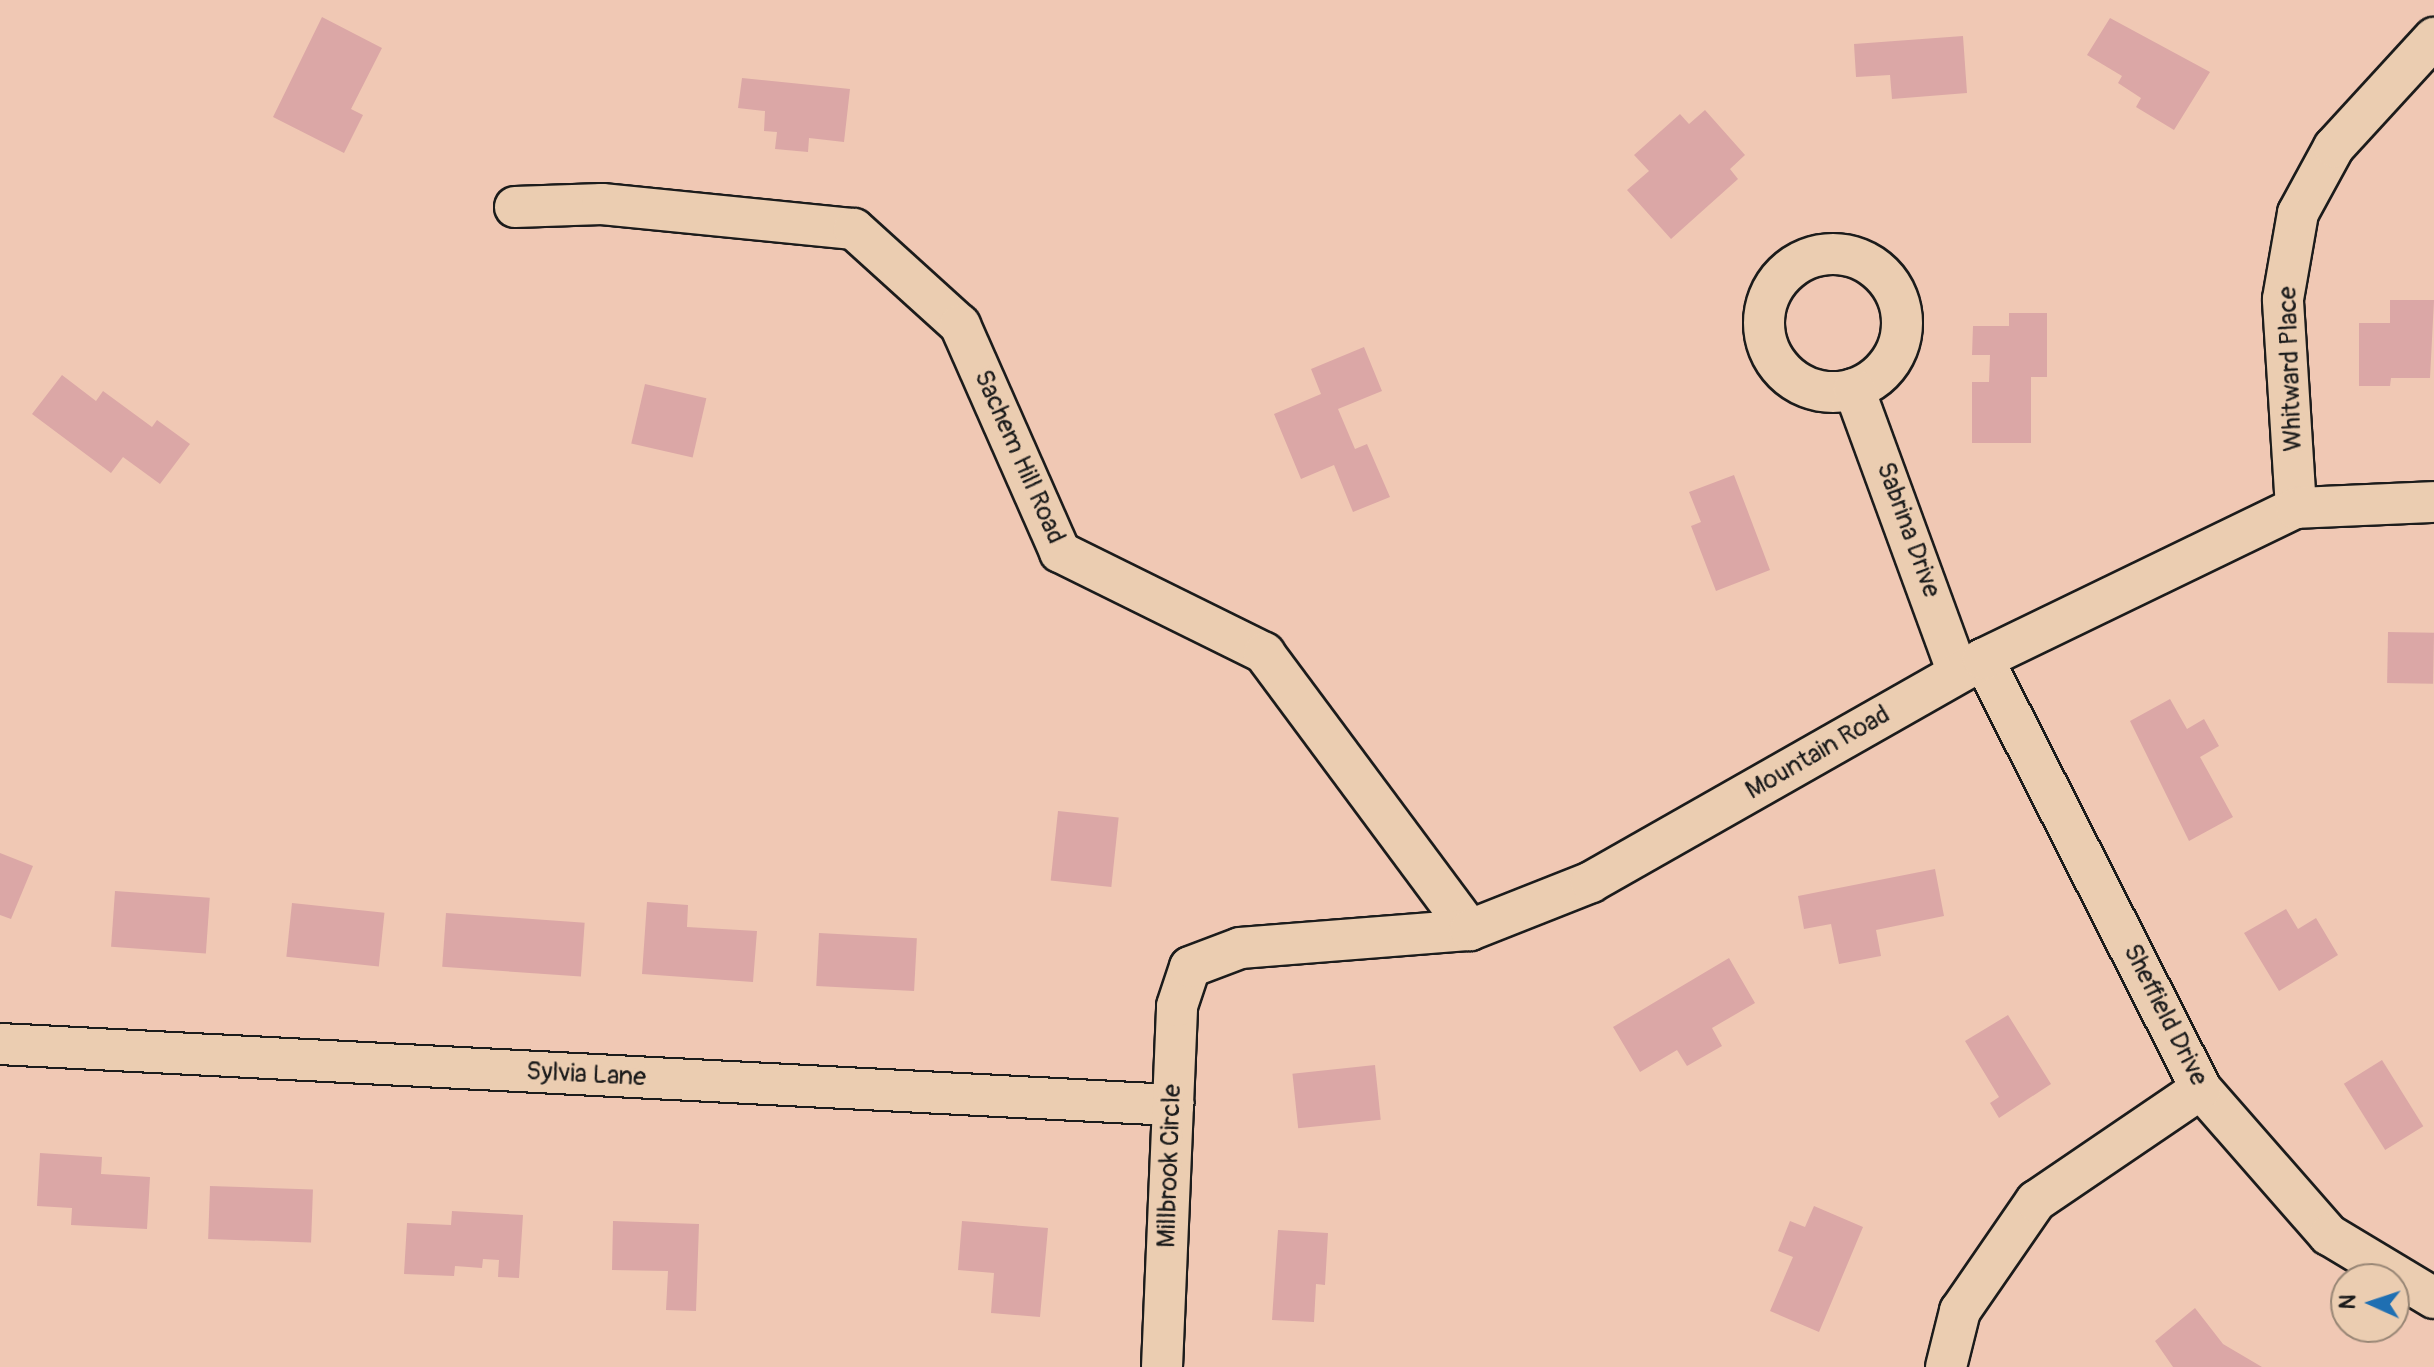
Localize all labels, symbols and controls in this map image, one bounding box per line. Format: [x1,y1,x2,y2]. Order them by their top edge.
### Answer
street label: Whitward Place [2273,286,2309,452]
street label: Sachem Hill Road [967,365,1071,549]
street label: Sabrina Drive [1869,458,1947,602]
street label: Mountain Road [1740,699,1896,807]
street label: Sheffield Drive [2116,939,2214,1091]
street label: Sylvia Lane [525,1056,647,1094]
street label: Millbrook Circle [1152,1084,1188,1248]
north arrow [2330,1263,2410,1343]
text: N [2334,1294,2362,1310]

